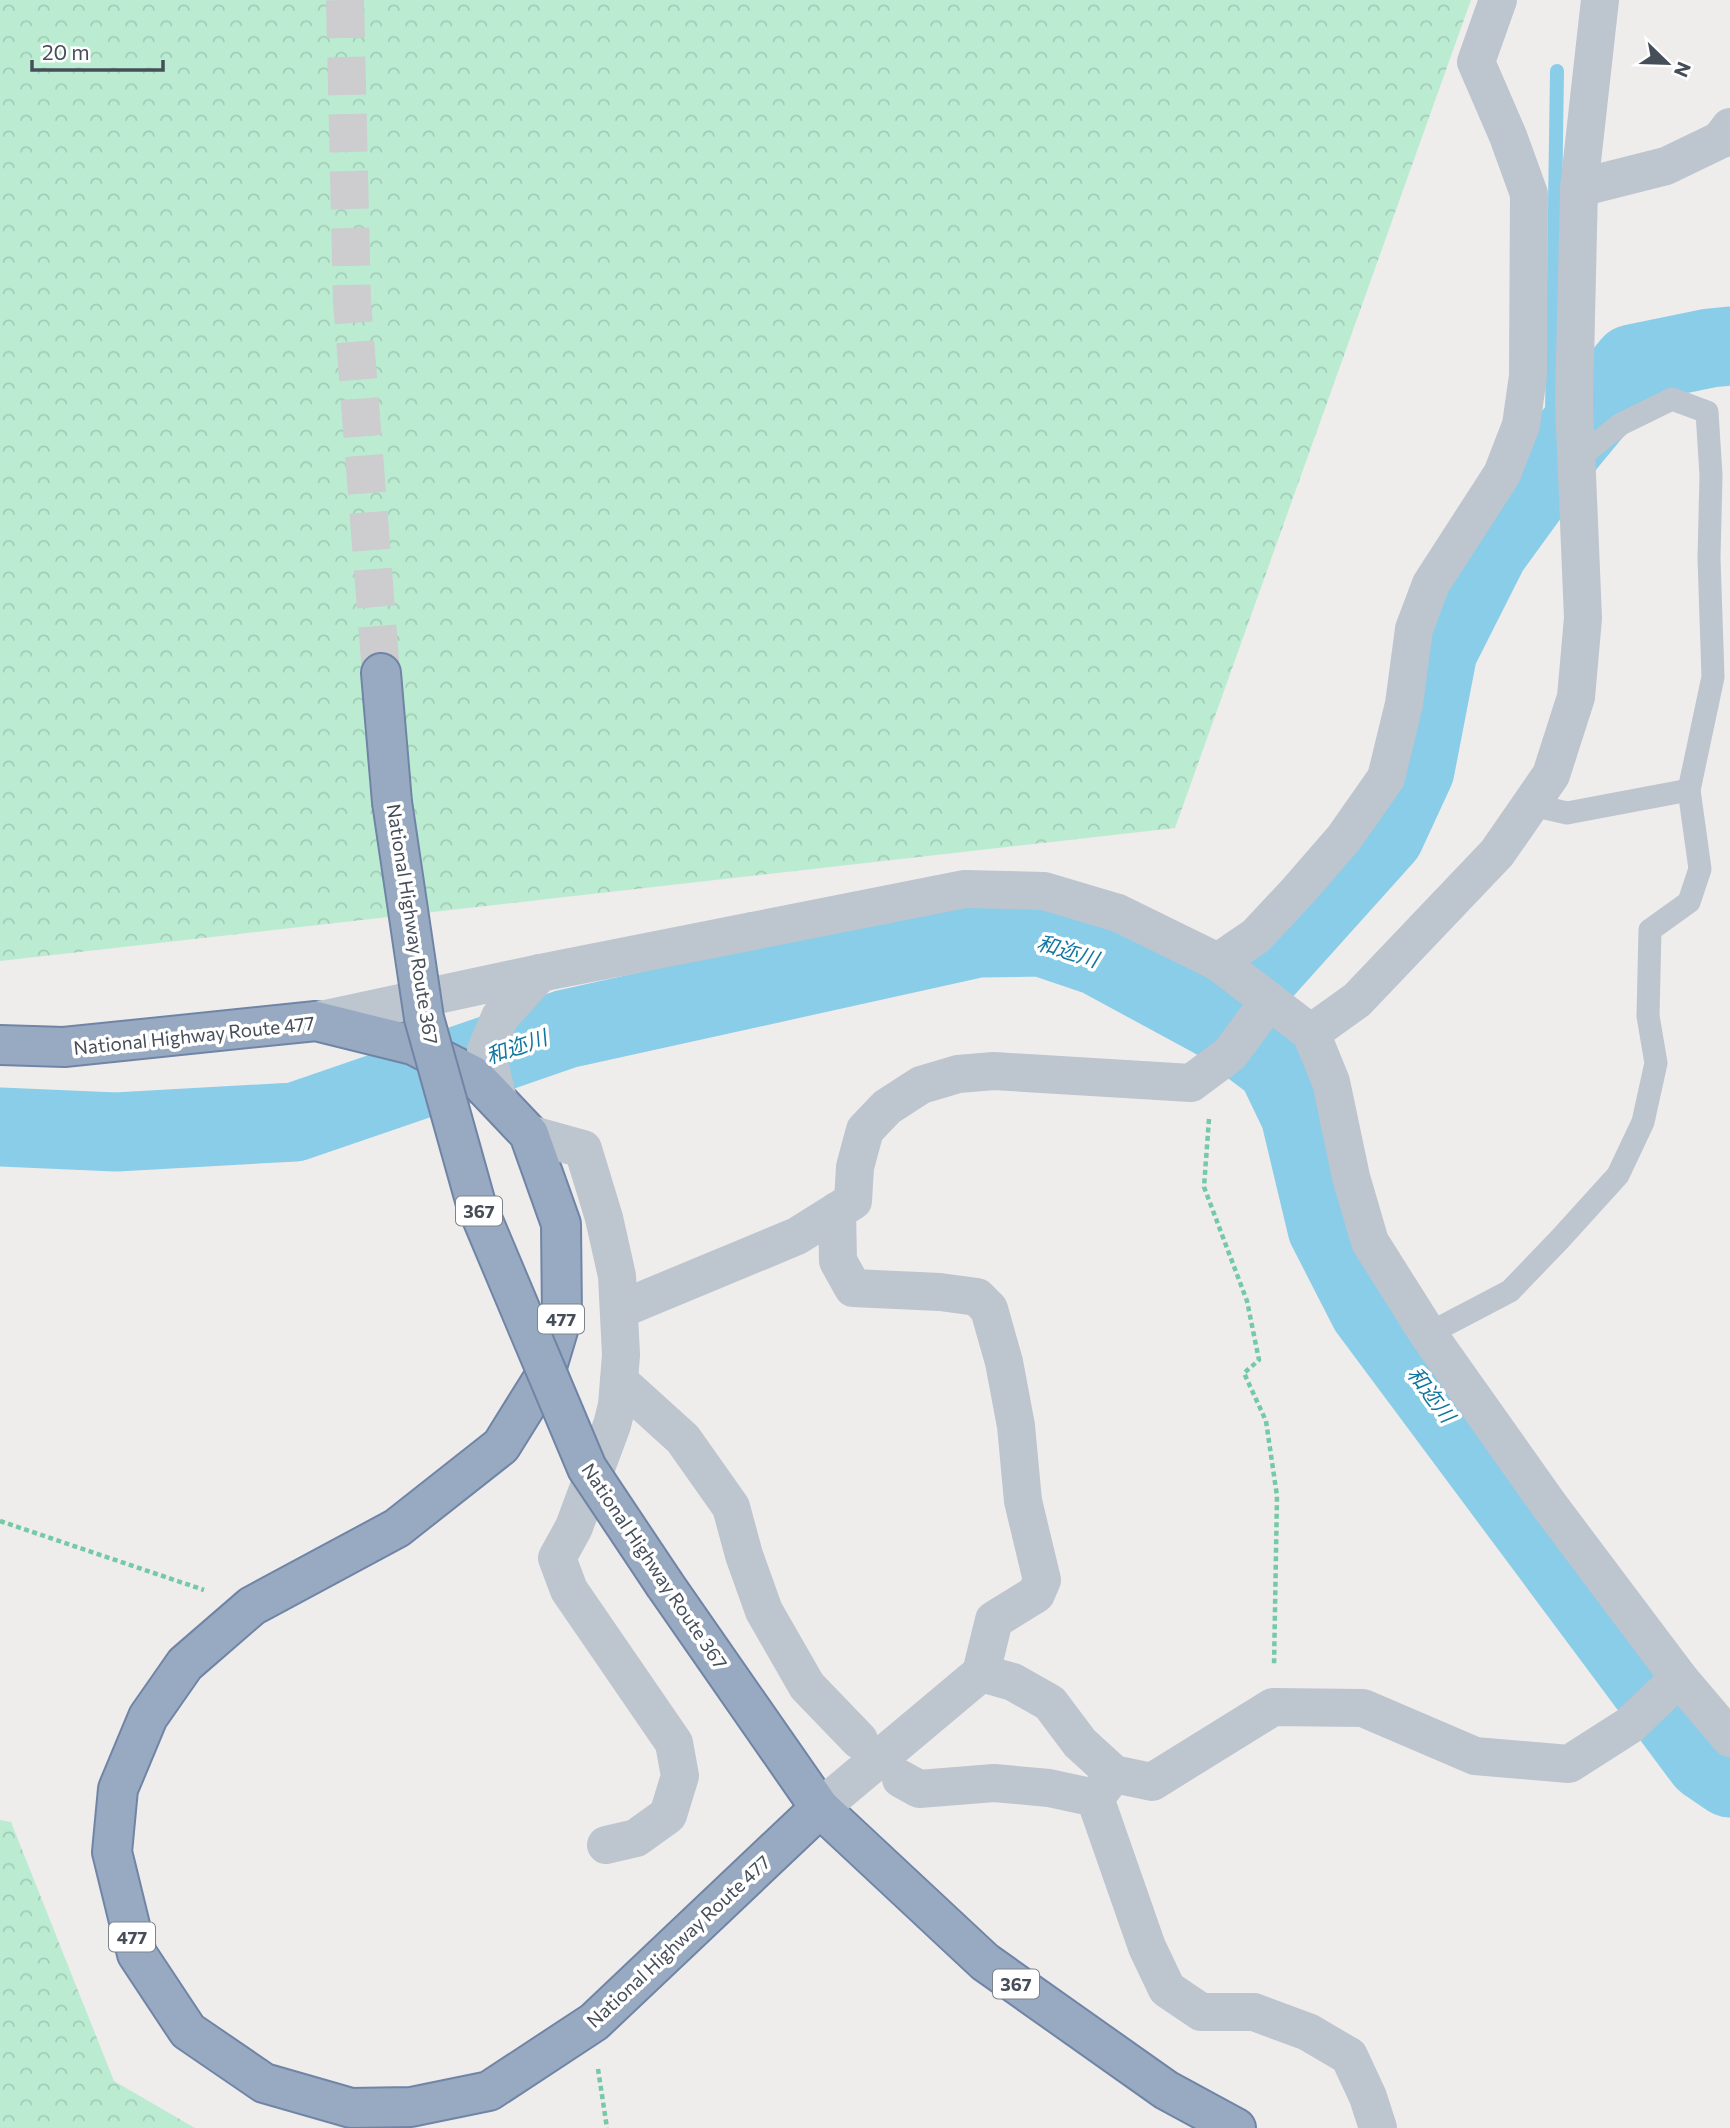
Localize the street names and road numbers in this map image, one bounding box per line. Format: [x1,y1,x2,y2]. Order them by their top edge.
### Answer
street label: National Highway Route 367 [383,802,443,1046]
street label: National Highway Route 477 [72,1011,316,1059]
road number: 367 [456,1196,502,1226]
road number: 477 [538,1304,584,1334]
street label: National Highway Route 367 [577,1459,733,1673]
street label: National Highway Route 477 [582,1850,774,2032]
road number: 477 [109,1923,155,1952]
road number: 367 [993,1970,1039,1998]

